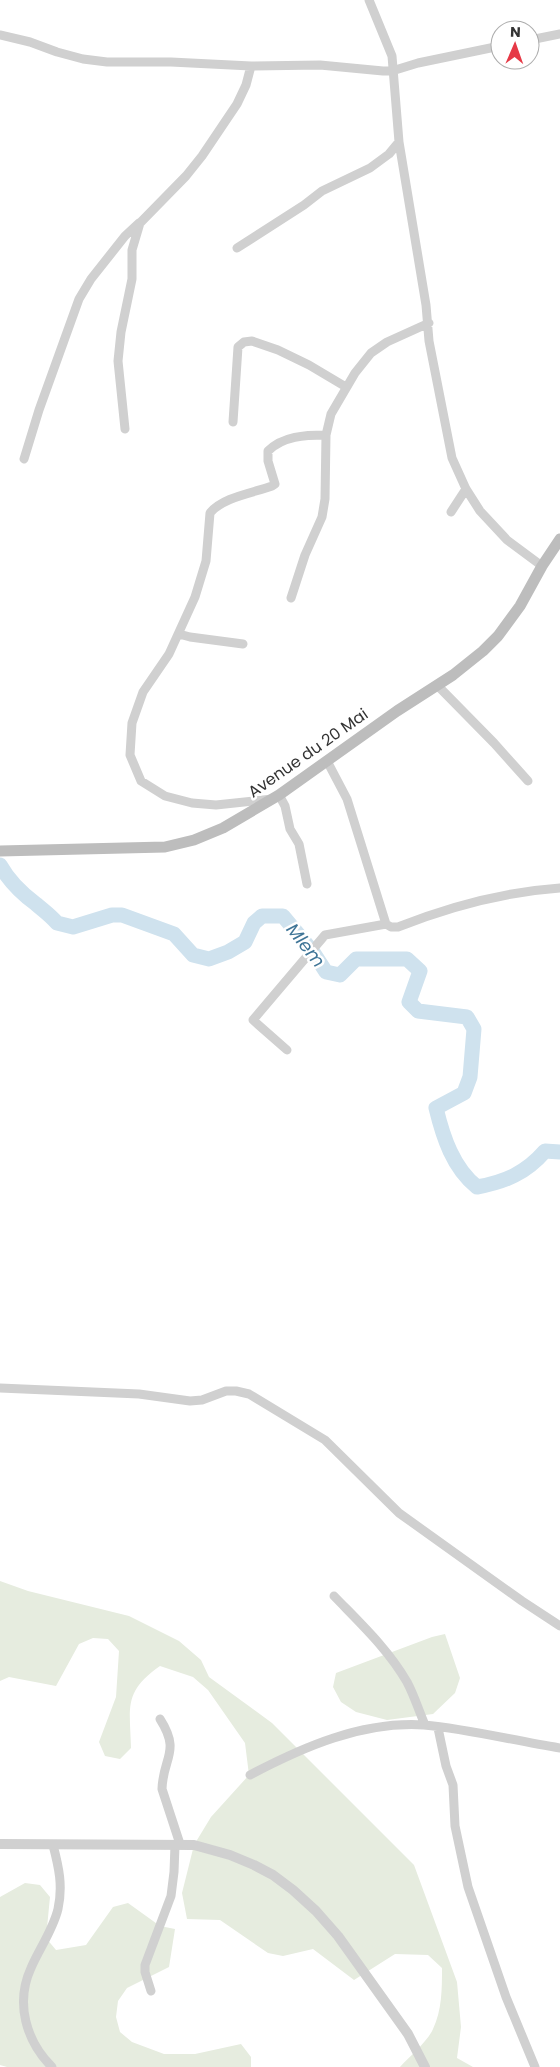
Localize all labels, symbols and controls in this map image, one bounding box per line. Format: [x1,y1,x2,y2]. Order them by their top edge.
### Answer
north arrow [490,20,540,70]
text: N [510,22,521,42]
street label: Avenue du 20 Mai [243,703,373,803]
water label: Mlem [281,918,331,972]

